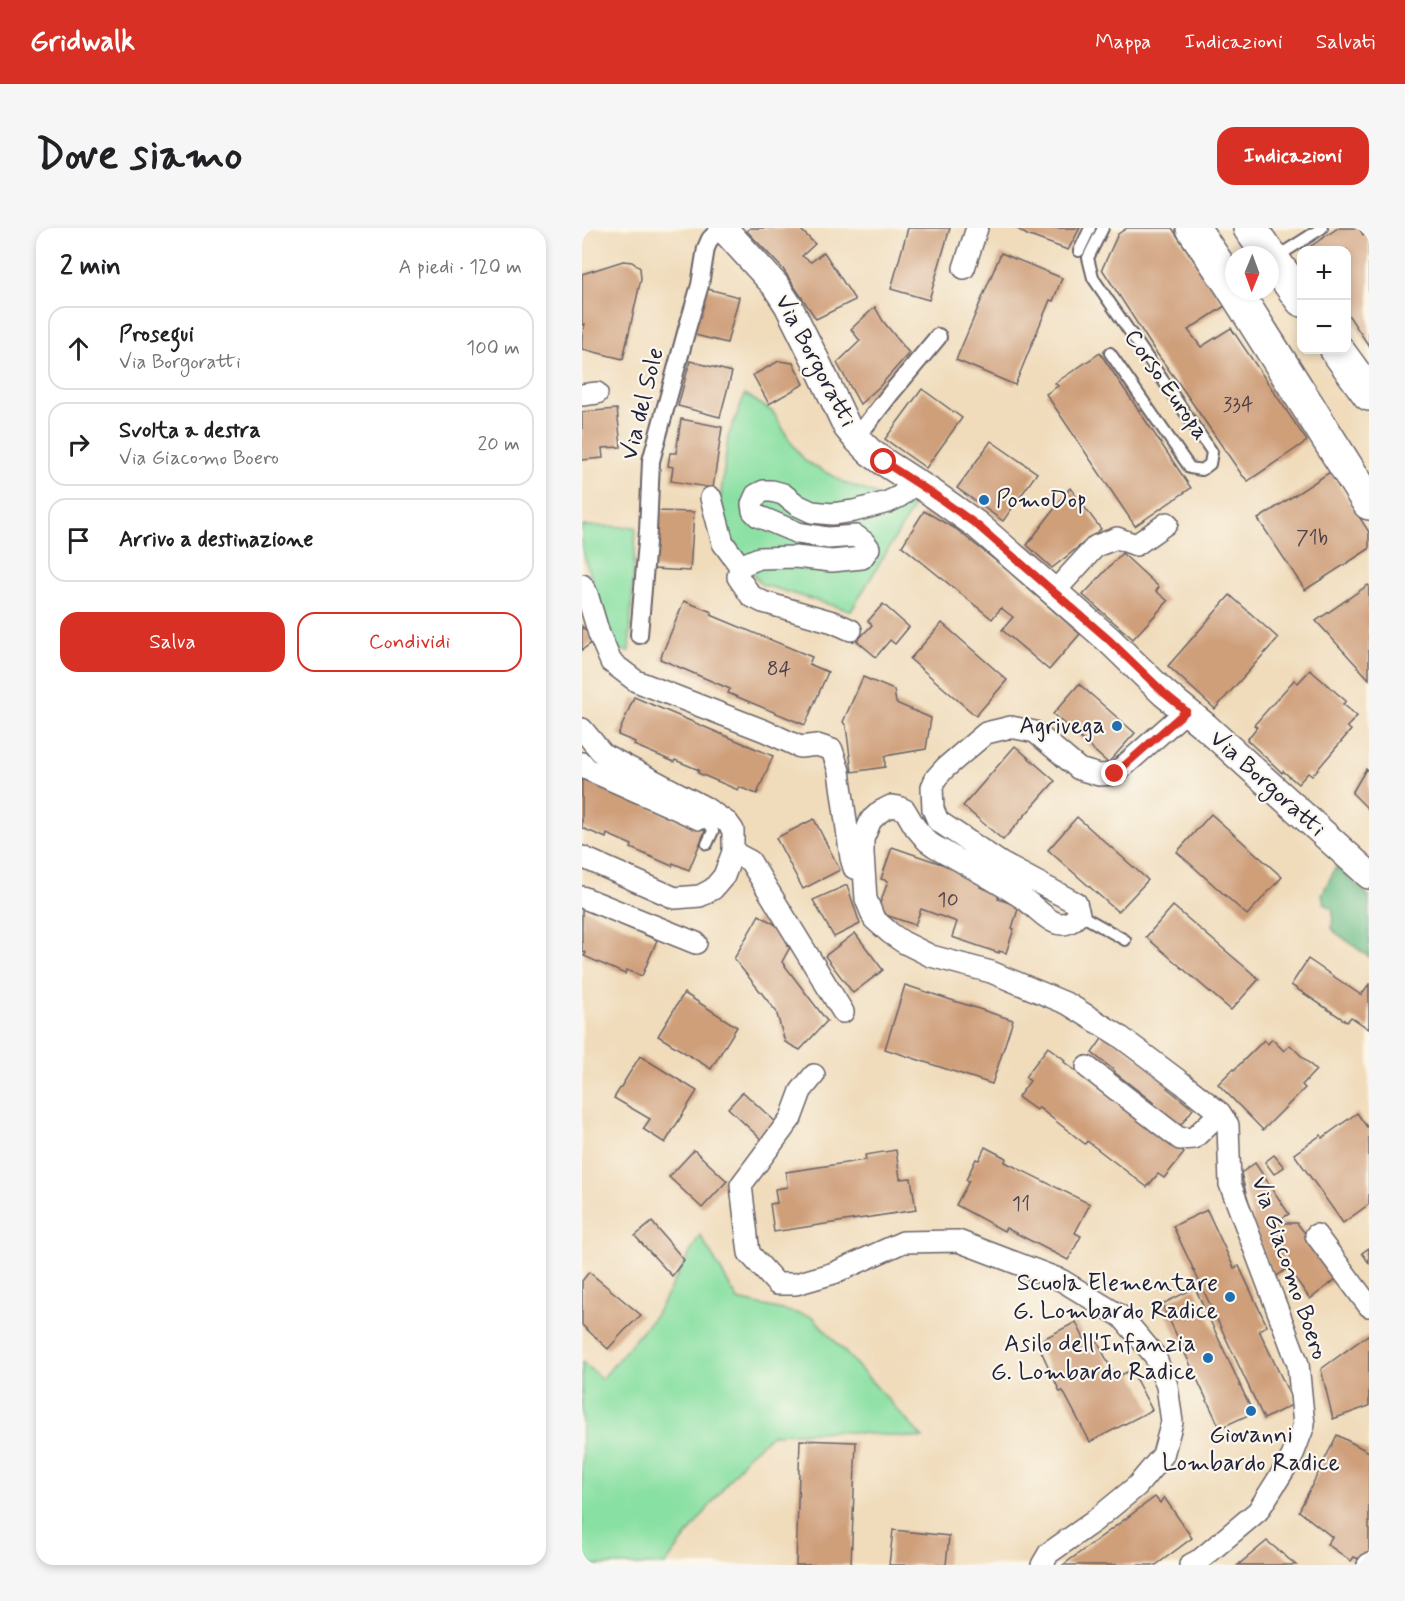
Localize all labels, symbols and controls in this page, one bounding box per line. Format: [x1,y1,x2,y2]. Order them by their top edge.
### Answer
text: Gridwalk [30,24,135,61]
text: Mappa [1095,28,1151,56]
text: Indicazioni [1184,28,1283,56]
text: Salvati [1316,28,1375,56]
button: Indicazioni [1217,127,1369,185]
text: Dove siamo [36,129,242,184]
north arrow [1225,246,1279,300]
map controls [1297,246,1351,354]
button: + [1297,246,1351,300]
text: 2 min [60,250,121,284]
text: A piedi · 120 m [399,254,522,281]
street label: Via Borgoratti [765,289,863,434]
button: − [1297,300,1351,354]
text: Prosegui [119,321,194,349]
street label: Corso Europa [1116,323,1216,447]
icon: ahead [62,332,95,365]
text: 100 m [466,335,520,362]
street label: Via del Sole [614,344,672,464]
text: Via Borgoratti [119,349,241,376]
house number: 334 [1223,391,1253,419]
text: Svolta a destra [119,417,261,445]
icon: right [62,428,95,461]
text: 20 m [477,431,520,458]
text: Via Giacomo Boero [119,445,279,472]
route start [870,448,896,474]
place label: PomoDop [996,485,1087,516]
marker: PomoDop [977,493,991,507]
icon: arrive [62,524,95,557]
house number: 71b [1296,524,1328,552]
text: Arrivo a destinazione [119,526,313,554]
button: Salva [60,612,285,672]
button: Condividi [297,612,522,672]
house number: 84 [767,655,792,683]
place label: Agrivega [1019,711,1105,742]
marker: Agrivega [1110,719,1124,733]
street label: Via Borgoratti [1201,724,1332,846]
route end [1101,760,1127,786]
house number: 10 [937,886,959,914]
street label: Via Giacomo Boero [1243,1172,1335,1364]
house number: 11 [1012,1190,1030,1218]
place label: Scuola Elementare G. Lombardo Radice [1013,1268,1218,1327]
marker: Scuola Elementare G. Lombardo Radice [1223,1290,1237,1304]
place label: Asilo dell'Infanzia G. Lombardo Radice [991,1329,1196,1388]
marker: Asilo dell'Infanzia G. Lombardo Radice [1201,1351,1215,1365]
marker: Giovanni Lombardo Radice [1244,1404,1258,1418]
place label: Giovanni Lombardo Radice [1162,1420,1340,1479]

